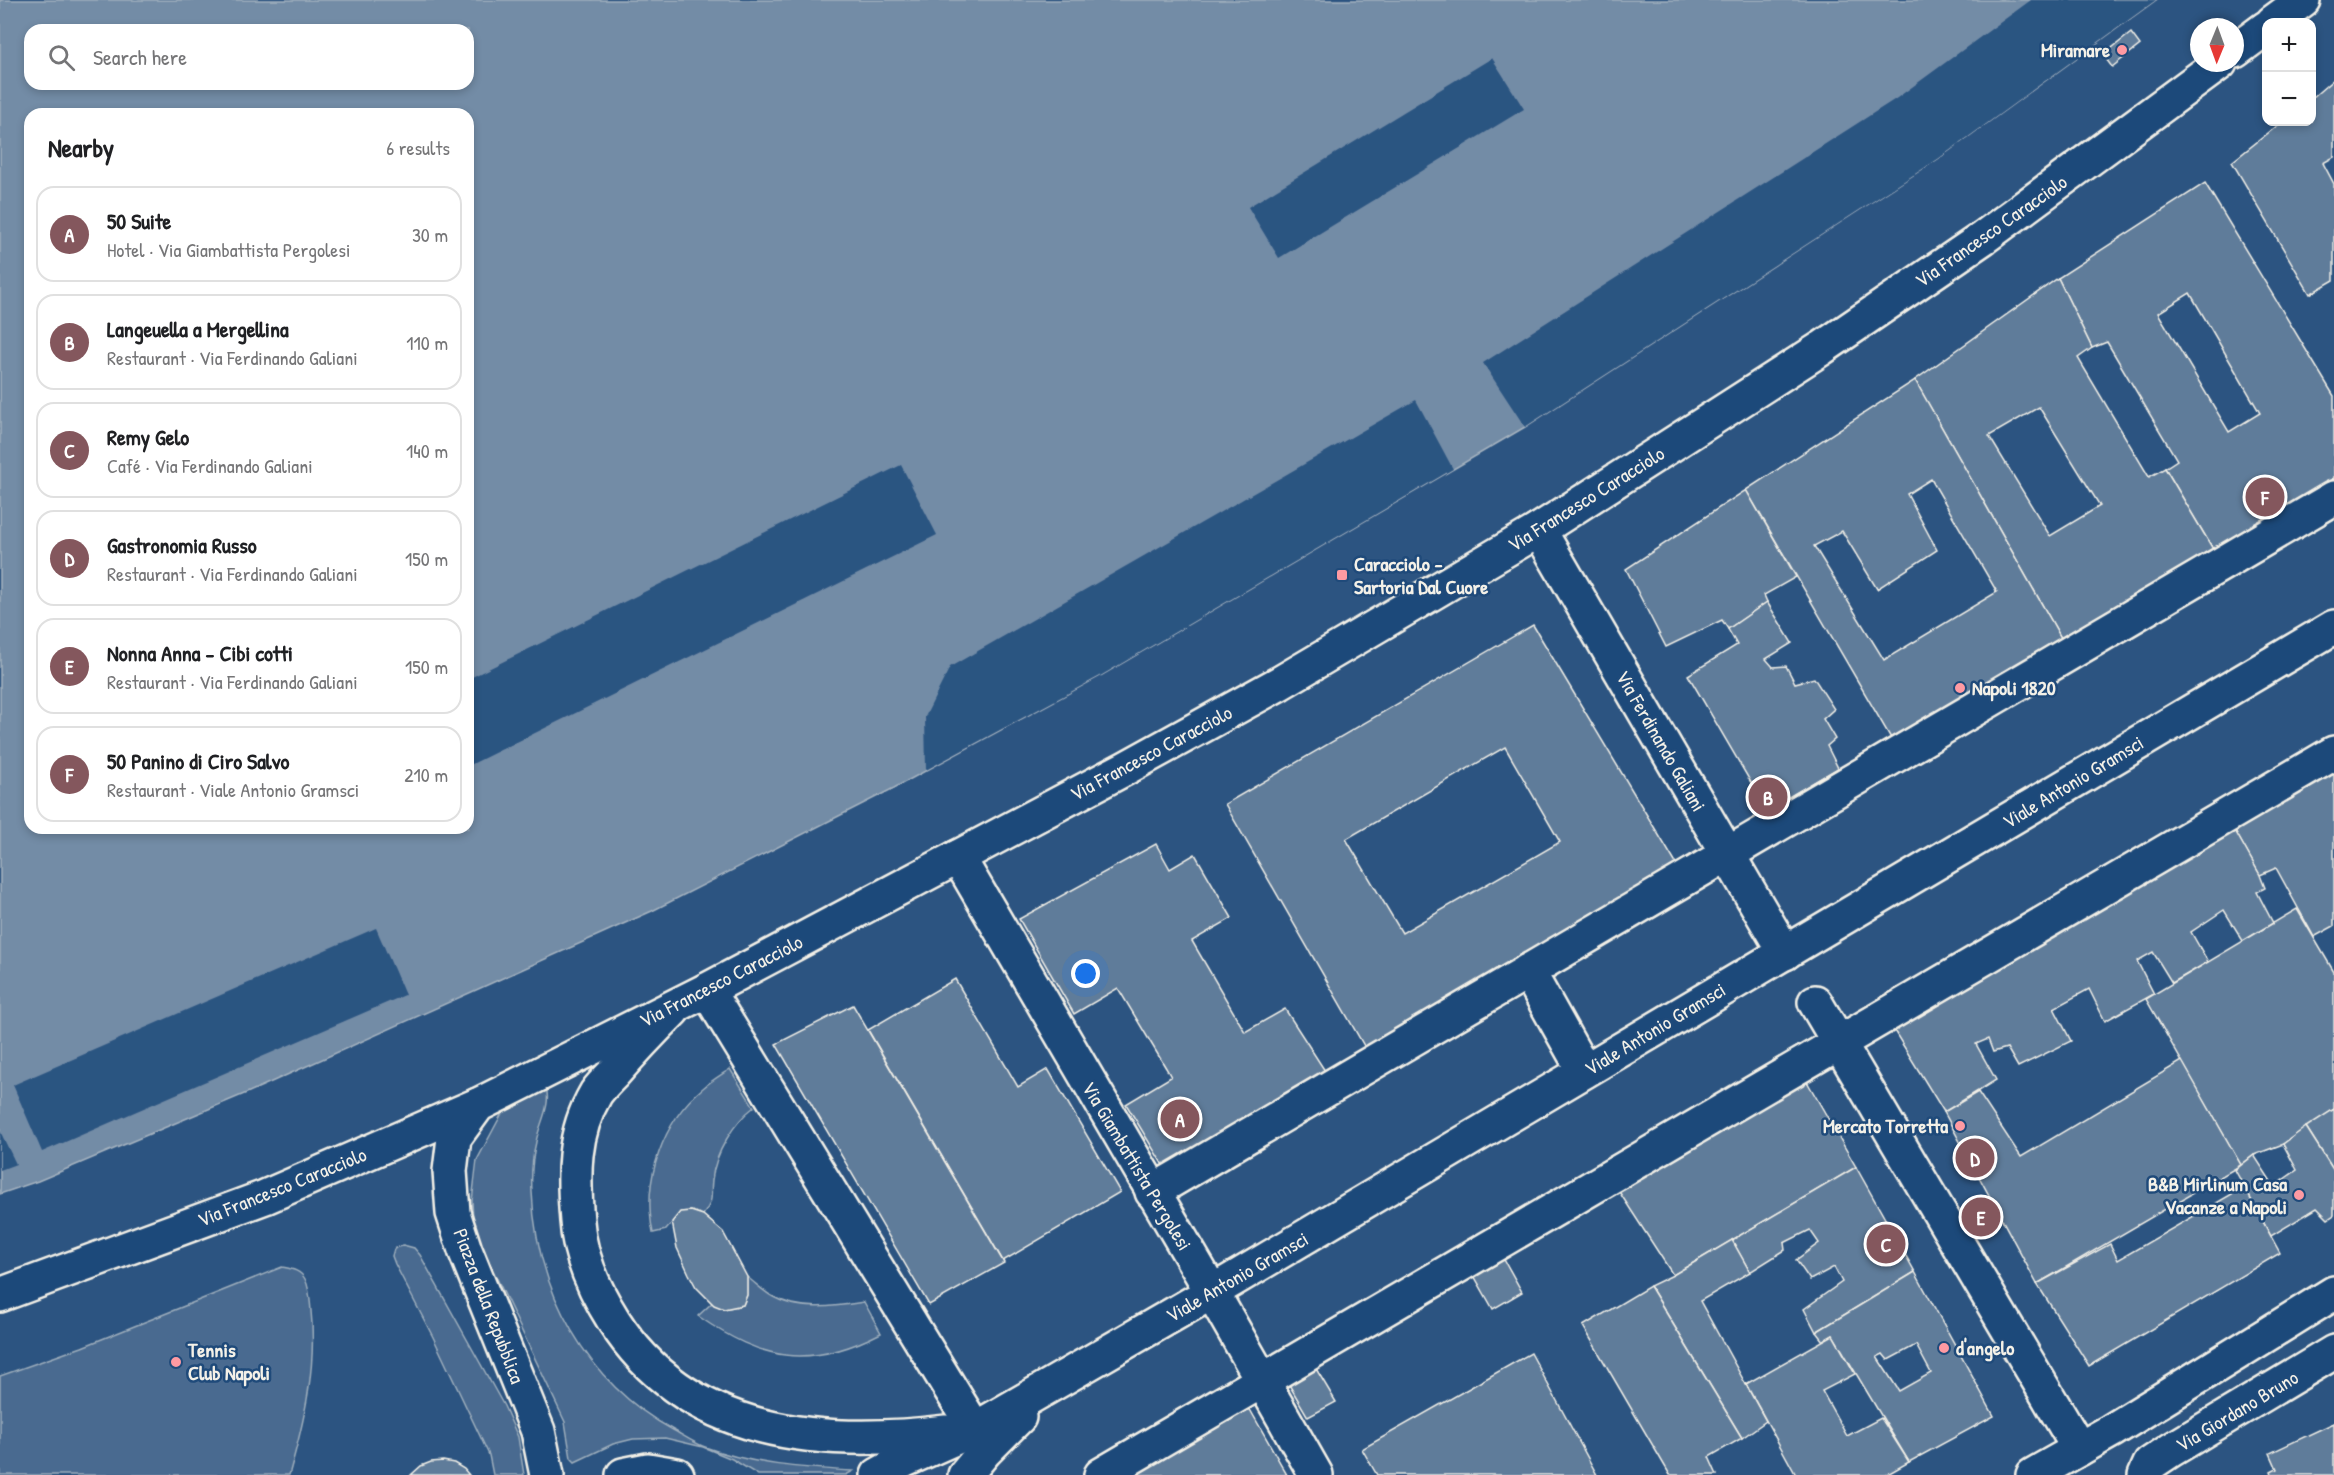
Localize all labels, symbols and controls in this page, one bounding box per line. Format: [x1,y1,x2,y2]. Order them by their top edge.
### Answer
north arrow [2190,18,2244,72]
map controls [2262,18,2316,126]
button: + [2262,18,2316,72]
search box [24,24,474,90]
place label: Miramare [2041,36,2110,63]
icon: search [45,41,78,74]
text: Search here [93,42,187,72]
marker: Miramare [2115,43,2129,57]
button: − [2262,72,2316,126]
text: Nearby [48,130,114,165]
text: 6 results [386,134,450,161]
street label: Via Francesco Caracciolo [1909,168,2072,293]
text: 50 Suite [107,206,171,236]
text: A [65,221,74,248]
text: 30 m [412,221,448,248]
text: Hotel · Via Giambattista Pergolesi [107,236,351,263]
text: Langeuella a Mergellina [107,314,289,344]
text: B [64,329,75,356]
text: 110 m [406,329,448,356]
text: Restaurant · Via Ferdinando Galiani [107,344,358,371]
text: Remy Gelo [107,422,189,452]
text: C [64,437,75,464]
text: 140 m [406,437,448,464]
street label: Via Francesco Caracciolo [1502,439,1669,558]
text: Café · Via Ferdinando Galiani [107,452,313,479]
pin: F [2246,474,2284,520]
text: Gastronomia Russo [107,530,257,560]
text: D [65,545,74,572]
text: 150 m [405,545,448,572]
place label: Caracciolo - Sartoria Dal Cuore [1354,550,1488,600]
text: Restaurant · Via Ferdinando Galiani [107,560,358,587]
marker: Caracciolo - Sartoria Dal Cuore [1335,568,1349,582]
text: Nonna Anna - Cibi cotti [107,638,293,668]
text: E [65,653,74,680]
text: 150 m [405,653,448,680]
street label: Via Ferdinando Galiani [1610,665,1713,816]
text: Restaurant · Via Ferdinando Galiani [107,668,358,695]
place label: Napoli 1820 [1972,674,2056,702]
marker: Napoli 1820 [1953,681,1967,695]
street label: Via Francesco Caracciolo [1065,698,1237,807]
street label: Viale Antonio Gramsci [1997,729,2148,834]
text: 50 Panino di Ciro Salvo [107,746,289,776]
text: F [66,761,73,788]
text: 210 m [404,761,448,788]
pin: B [1748,774,1788,820]
text: Restaurant · Viale Antonio Gramsci [107,776,359,803]
street label: Via Francesco Caracciolo [635,928,807,1033]
your location [1071,959,1100,988]
street label: Viale Antonio Gramsci [1579,976,1730,1081]
street label: Via Giambattista Pergolesi [1076,1076,1199,1255]
pin: A [1160,1096,1200,1142]
place label: Mercato Torretta [1823,1112,1948,1139]
marker: Mercato Torretta [1953,1119,1967,1133]
pin: D [1956,1136,1994,1180]
street label: Via Francesco Caracciolo [193,1140,370,1233]
place label: B&B Mirlinum Casa Vacanze a Napoli [2148,1170,2287,1221]
marker: B&B Mirlinum Casa Vacanze a Napoli [2292,1188,2306,1202]
pin: E [1962,1194,2000,1240]
pin: C [1866,1222,1906,1266]
street label: Piazza della Repubblica [448,1225,531,1387]
street label: Viale Antonio Gramsci [1161,1225,1313,1328]
place label: d'angelo [1956,1334,2014,1362]
place label: Tennis Club Napoli [187,1336,270,1387]
marker: d'angelo [1937,1341,1951,1355]
marker: Tennis Club Napoli [169,1355,183,1369]
street label: Via Giordano Bruno [2171,1363,2303,1458]

